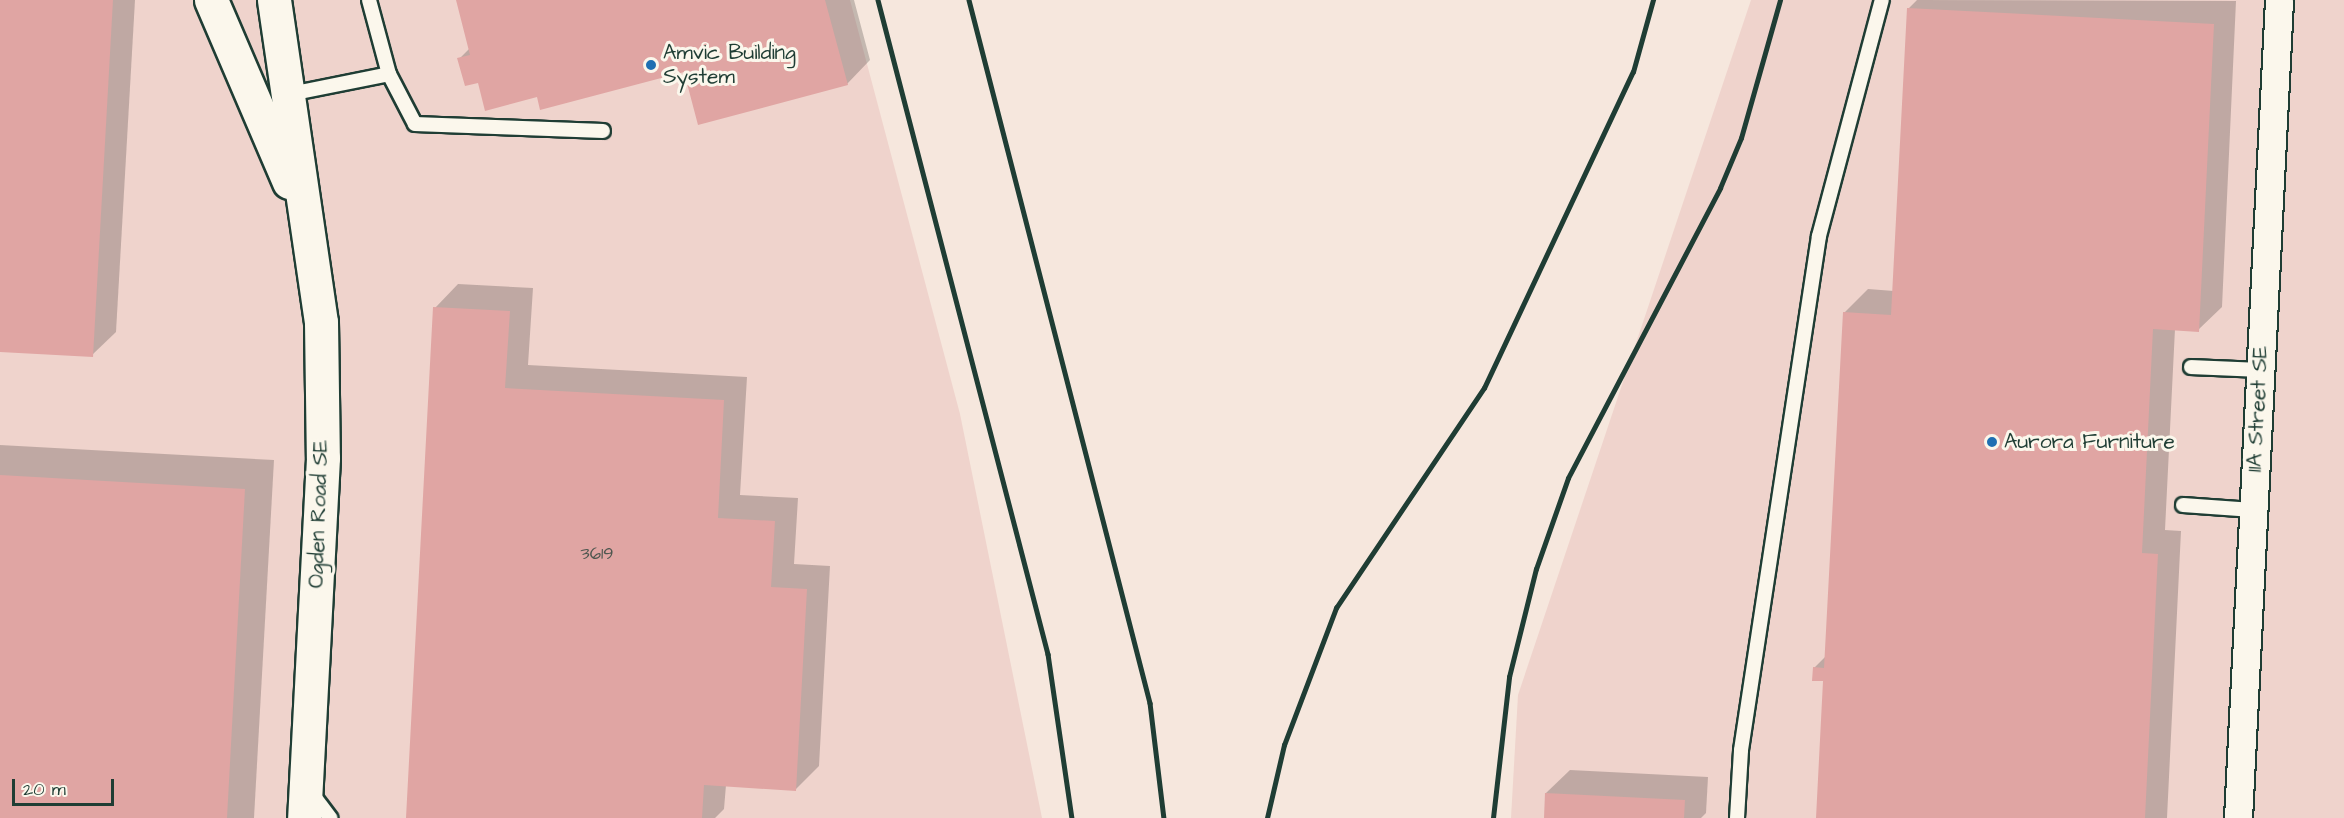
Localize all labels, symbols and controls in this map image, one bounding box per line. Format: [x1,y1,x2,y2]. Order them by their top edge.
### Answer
place label: Amvic Building System [663,40,796,90]
marker: Amvic Building System [644,58,658,72]
street label: 11A Street SE [2242,345,2274,473]
place label: Aurora Furniture [2004,429,2175,455]
marker: Aurora Furniture [1985,435,1999,449]
street label: Ogden Road SE [304,439,334,589]
house number: 3619 [581,543,613,565]
scale bar [15,767,117,805]
text: 20 m [23,777,66,802]

